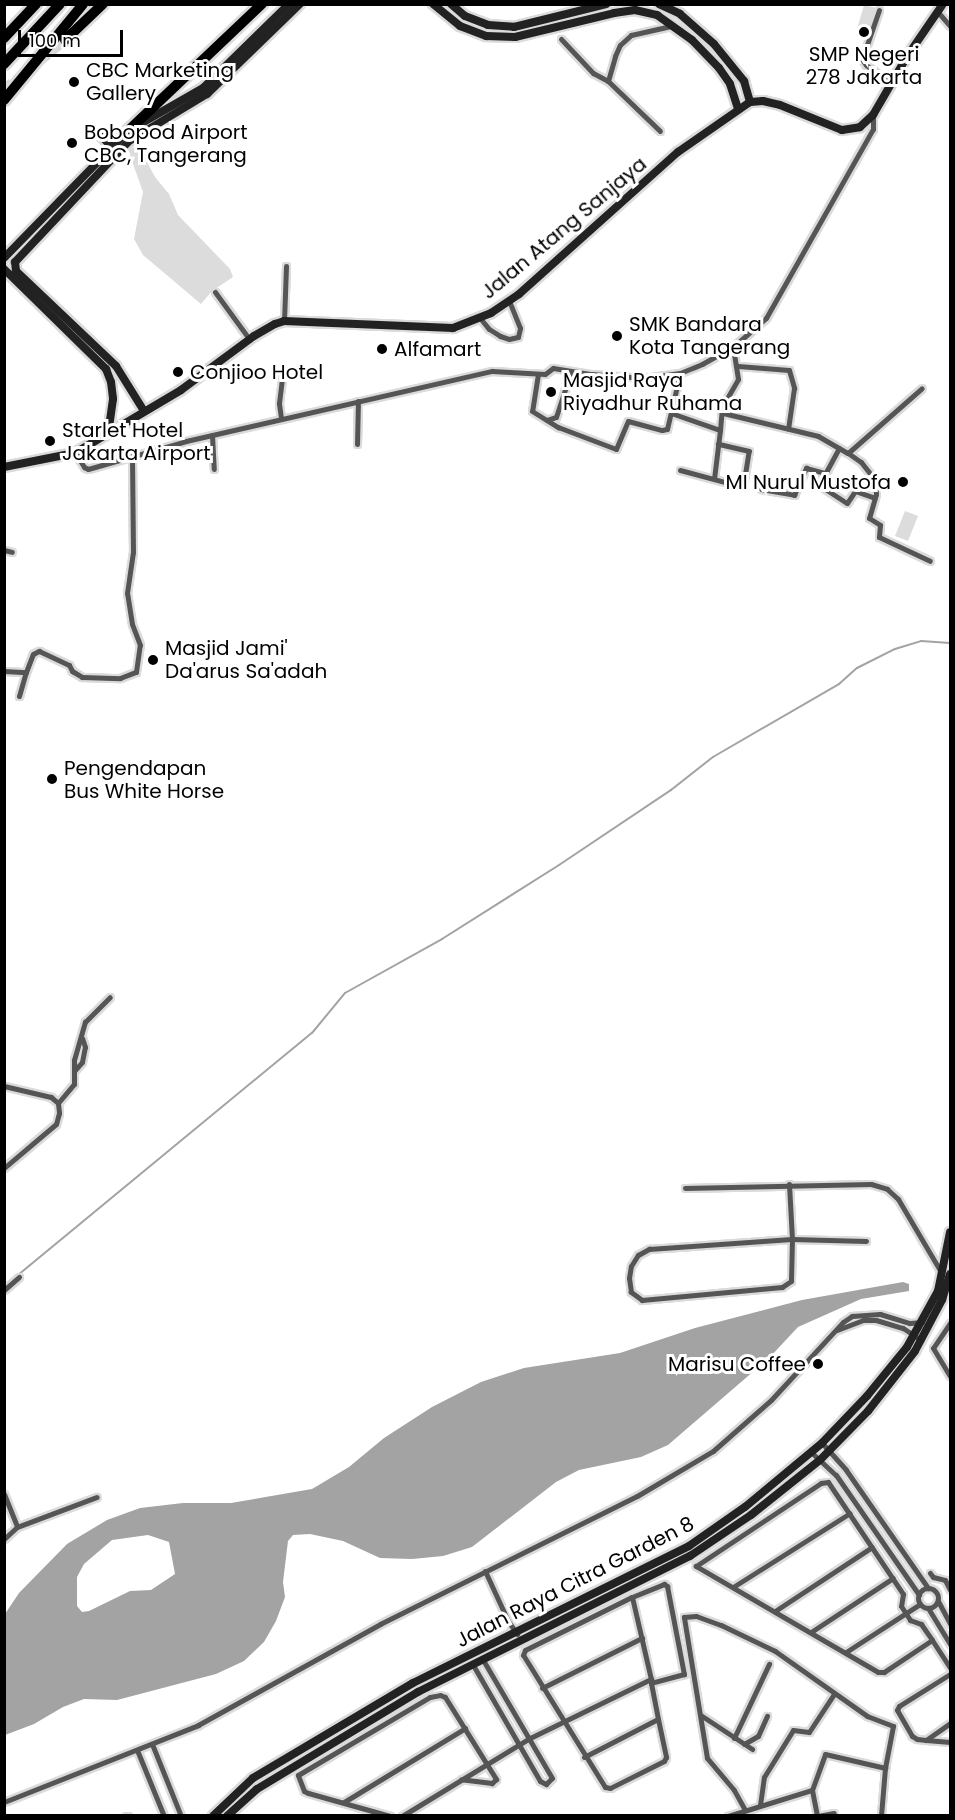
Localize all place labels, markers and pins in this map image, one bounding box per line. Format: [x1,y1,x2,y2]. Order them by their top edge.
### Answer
marker: SMP Negeri 278 Jakarta [857,25,871,39]
place label: SMP Negeri 278 Jakarta [806,42,922,89]
place label: CBC Marketing Gallery [86,58,234,105]
marker: CBC Marketing Gallery [67,75,81,89]
place label: Bobopod Airport CBC, Tangerang [84,120,247,167]
marker: Bobopod Airport CBC, Tangerang [65,136,79,150]
place label: SMK Bandara Kota Tangerang [629,312,790,359]
marker: SMK Bandara Kota Tangerang [610,329,624,343]
place label: Alfamart [394,337,481,361]
marker: Alfamart [375,342,389,356]
place label: Conjioo Hotel [190,360,323,384]
marker: Conjioo Hotel [171,365,185,379]
place label: Masjid Raya Riyadhur Ruhama [563,368,742,415]
marker: Masjid Raya Riyadhur Ruhama [544,385,558,399]
place label: Starlet Hotel Jakarta Airport [62,418,210,465]
marker: Starlet Hotel Jakarta Airport [43,434,57,448]
place label: MI Nurul Mustofa [726,470,891,494]
marker: MI Nurul Mustofa [896,475,910,489]
place label: Masjid Jami' Da'arus Sa'adah [165,636,327,683]
marker: Masjid Jami' Da'arus Sa'adah [146,653,160,667]
place label: Pengendapan Bus White Horse [64,756,224,803]
marker: Pengendapan Bus White Horse [45,772,59,786]
place label: Marisu Coffee [668,1352,806,1376]
marker: Marisu Coffee [811,1357,825,1371]

